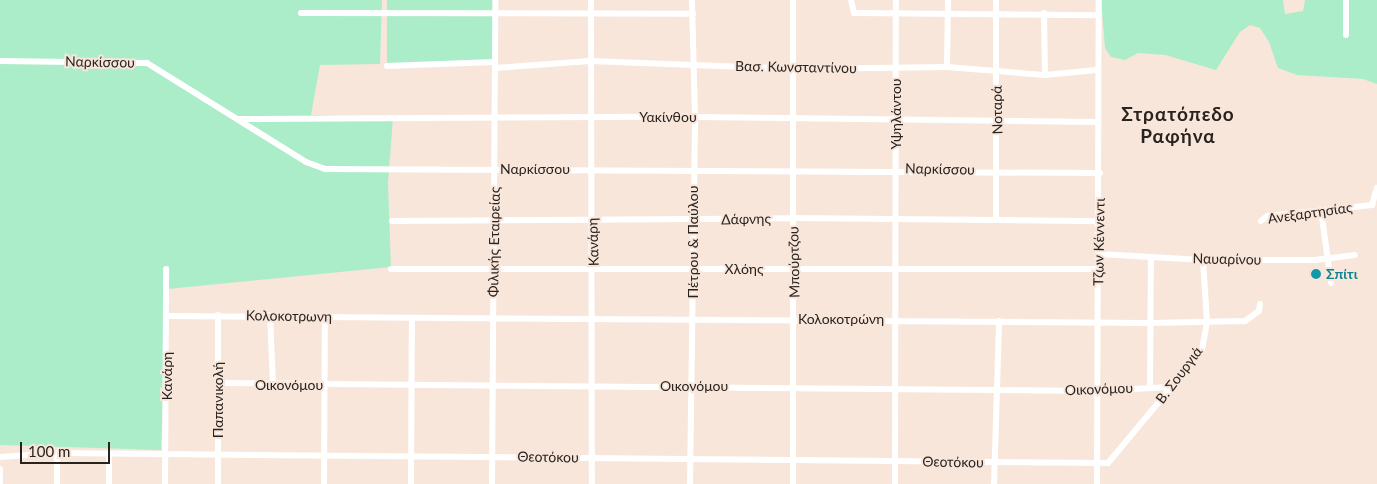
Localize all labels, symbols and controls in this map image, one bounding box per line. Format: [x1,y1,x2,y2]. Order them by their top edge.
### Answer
street label: Ναρκίσσου [65,53,135,71]
street label: Βασ. Κωνσταντίνου [735,58,857,76]
street label: Υψηλάντου [888,78,904,150]
street label: Νοταρά [988,85,1006,135]
district label: Στρατόπεδο Ραφήνα [1120,103,1236,147]
street label: Υακίνθου [639,109,697,125]
street label: Ναρκίσσου [905,160,975,178]
street label: Ναρκίσσου [500,161,570,177]
street label: Πέτρου & Παύλου [685,186,701,298]
street label: Φιλικής Εταιρείας [485,187,503,297]
street label: Τζων Κέννεντι [1090,198,1108,286]
street label: Ανεξαρτησίας [1267,199,1353,227]
street label: Δάφνης [721,210,771,228]
street label: Κανάρη [584,218,602,266]
street label: Μπούρτζου [785,226,803,298]
street label: Ναυαρίνου [1192,250,1262,268]
street label: Χλόης [724,261,764,277]
place label: Σπίτι [1326,266,1358,282]
marker: Σπίτι [1310,268,1322,280]
street label: Κολοκοτρωνη [246,307,332,325]
street label: Κολοκοτρώνη [798,311,884,327]
street label: Β. Σουργιά [1152,343,1206,407]
street label: Κανάρη [159,352,175,400]
street label: Παπανικολή [210,362,226,438]
street label: Οικονόμου [255,377,323,393]
street label: Οικονόμου [660,378,728,394]
street label: Οικονόμου [1065,379,1133,399]
scale bar [22,432,112,464]
text: 100 m [28,442,70,460]
street label: Θεοτόκου [517,448,579,466]
street label: Θεοτόκου [922,453,984,471]

